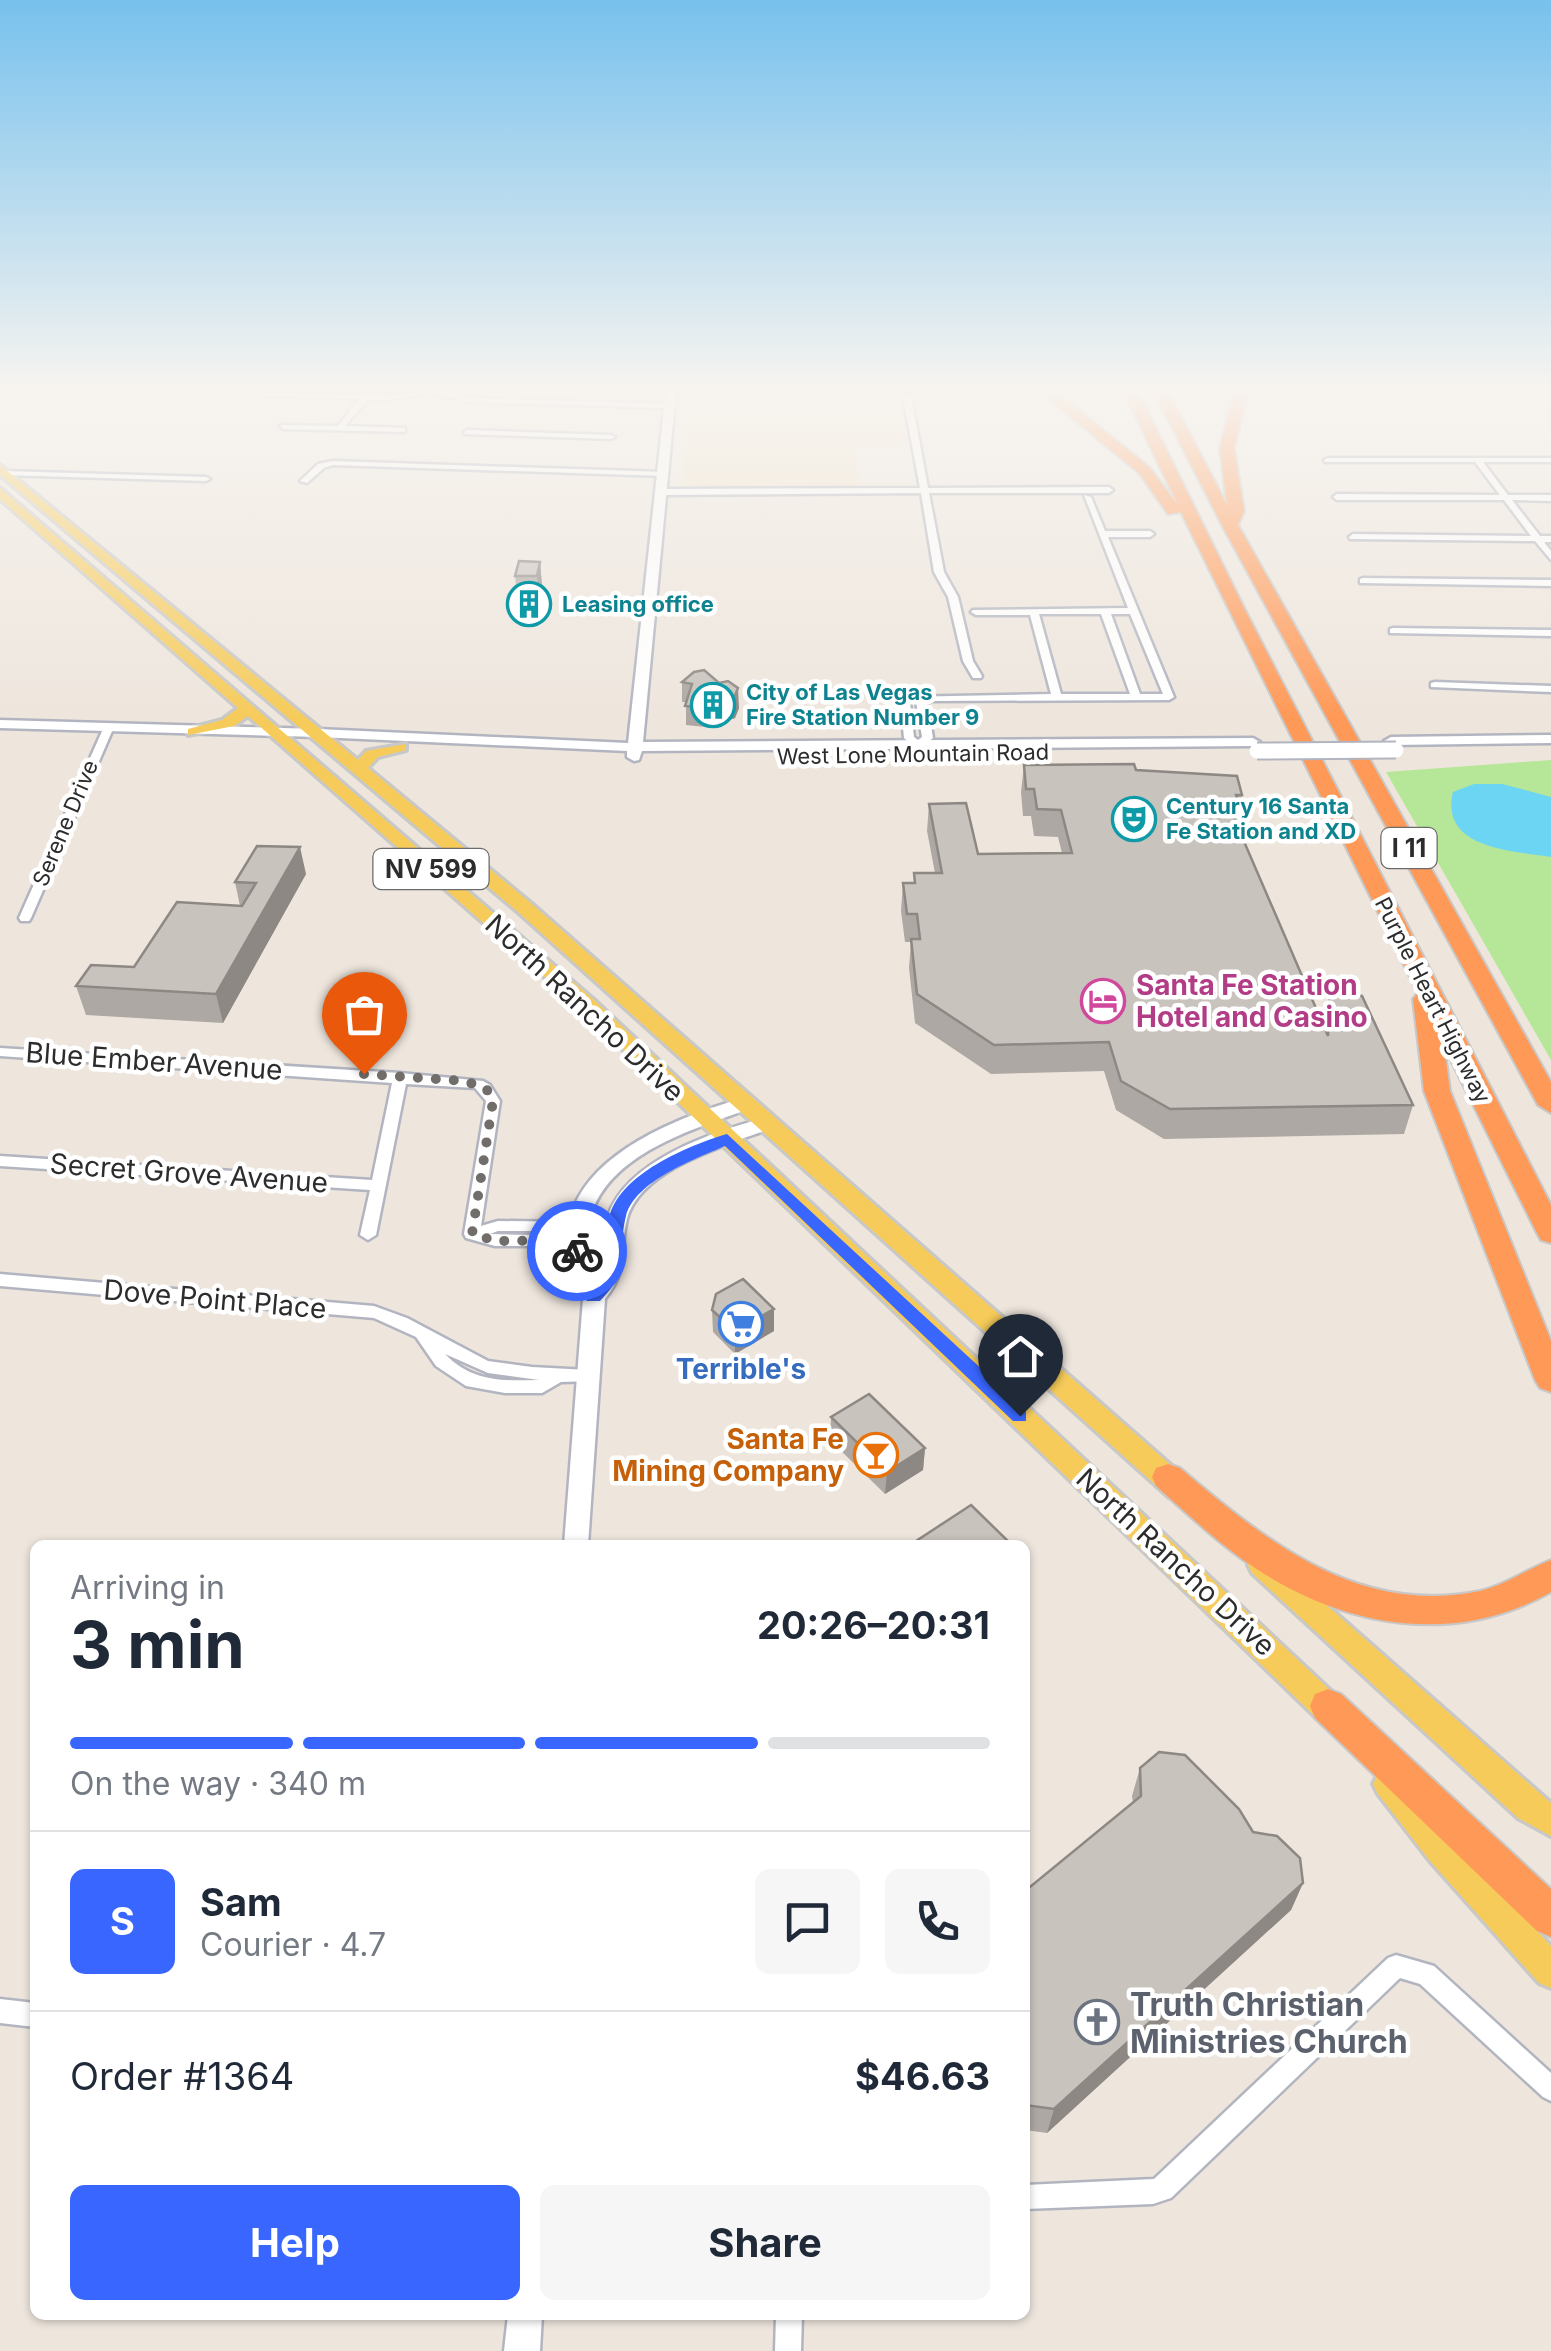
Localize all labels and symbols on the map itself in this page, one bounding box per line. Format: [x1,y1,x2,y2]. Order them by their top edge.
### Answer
building icon: Leasing office [506,581,552,627]
place label: Leasing office [562,591,714,617]
place label: City of Las Vegas Fire Station Number 9 [746,679,979,730]
building icon: City of Las Vegas Fire Station Number 9 [690,682,736,728]
street label: West Lone Mountain Road [777,739,1049,769]
street label: Serene Drive [27,756,103,890]
place label: Century 16 Santa Fe Station and XD [1166,793,1356,844]
theatre icon: Century 16 Santa Fe Station and XD [1111,796,1157,842]
road number: I 11 [1382,828,1436,868]
road number: NV 599 [374,849,488,889]
street label: Purple Heart Highway [1370,893,1496,1107]
street label: North Rancho Drive [479,907,691,1109]
place label: Santa Fe Station Hotel and Casino [1136,968,1368,1034]
pin [322,972,407,1075]
hotel icon: Santa Fe Station Hotel and Casino [1080,978,1126,1024]
street label: Blue Ember Avenue [24,1035,284,1087]
street label: Secret Grove Avenue [49,1146,329,1200]
courier [527,1201,627,1301]
street label: Dove Point Place [102,1272,328,1326]
supermarket icon: Terrible's [718,1301,764,1347]
pin [978,1314,1063,1417]
place label: Terrible's [676,1352,806,1386]
place label: Santa Fe Mining Company [612,1422,844,1488]
bar icon: Santa Fe Mining Company [853,1432,899,1478]
street label: North Rancho Drive [1070,1461,1282,1663]
place label: Truth Christian Ministries Church [1130,1985,1408,2061]
church icon: Truth Christian Ministries Church [1074,1999,1120,2045]

